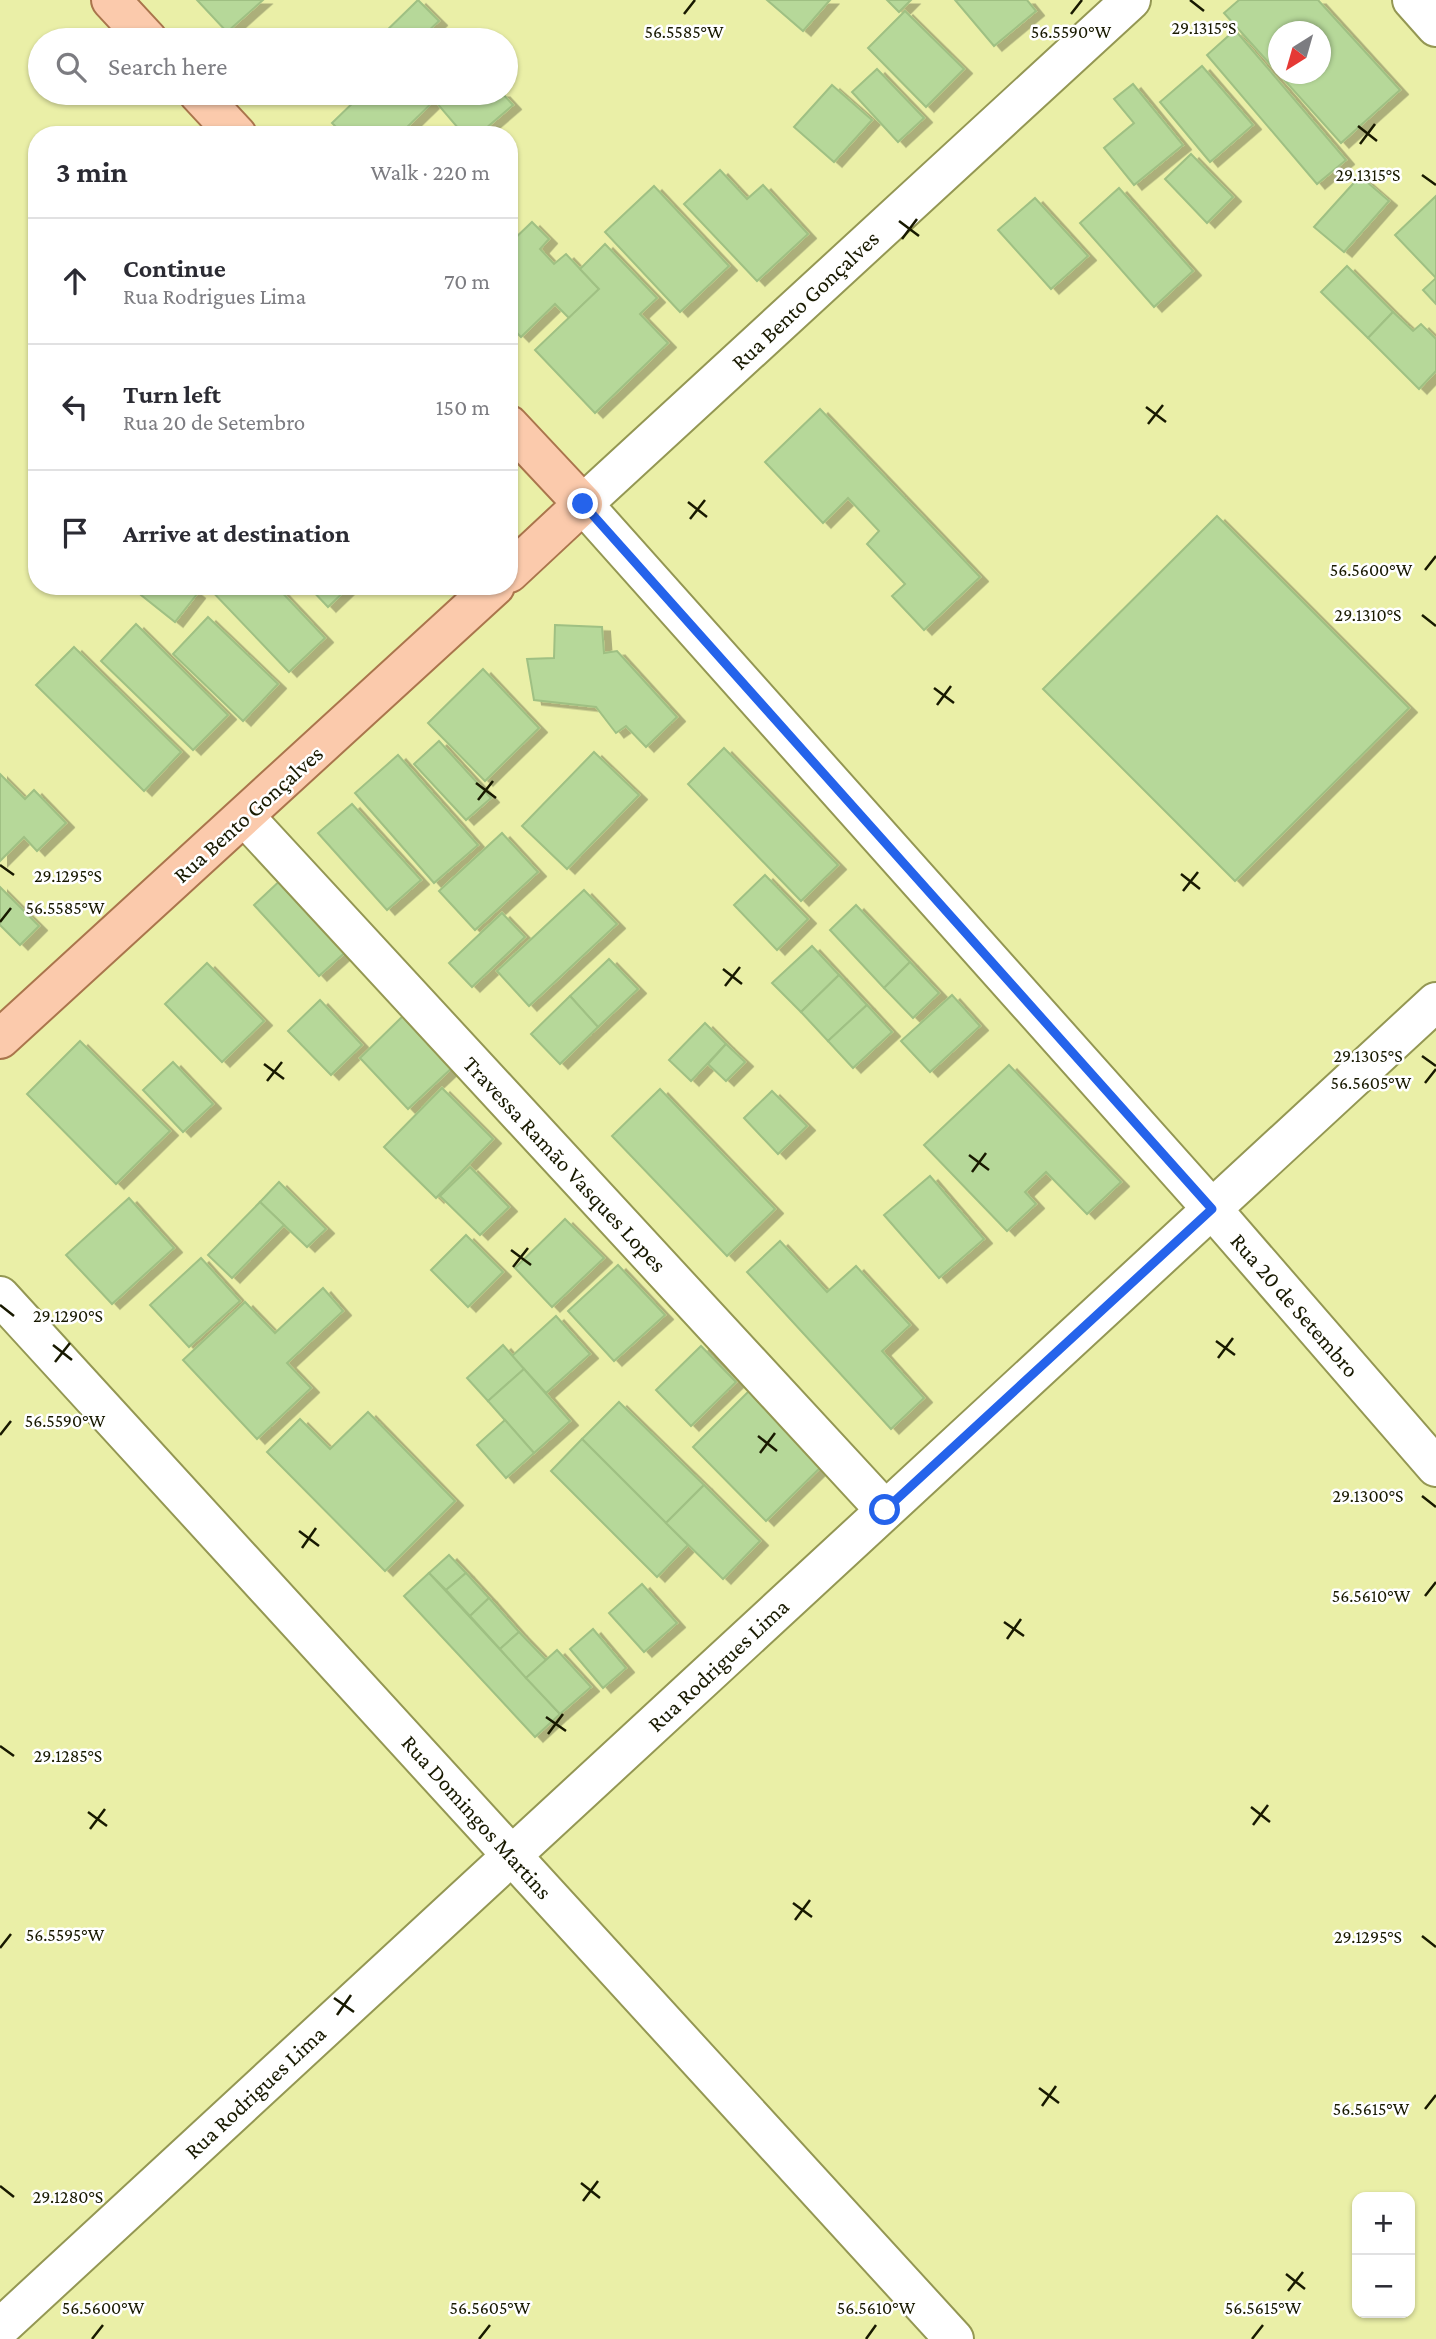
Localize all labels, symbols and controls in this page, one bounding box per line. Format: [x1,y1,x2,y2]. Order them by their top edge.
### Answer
text: 29.1315°S [1172,18,1237,38]
north arrow [1268,21,1331,84]
text: 56.5585°W [644,22,724,42]
text: 56.5590°W [1031,22,1112,42]
search box [28,28,518,105]
icon: search [52,48,90,86]
text: Search here [108,52,227,81]
text: 3 min [56,155,128,188]
text: Walk · 220 m [370,159,490,185]
text: 29.1315°S [1336,165,1401,185]
street label: Rua Bento Gonçalves [726,225,884,375]
text: Continue [123,254,226,283]
icon: ahead [56,262,94,300]
text: 70 m [444,268,490,294]
text: Rua Rodrigues Lima [123,283,306,309]
text: Turn left [123,380,221,409]
icon: left [56,388,94,426]
text: 150 m [436,394,490,420]
text: Rua 20 de Setembro [123,409,305,435]
route end [567,488,598,519]
icon: arrive [56,514,94,552]
text: Arrive at destination [123,519,350,548]
text: 56.5600°W [1330,560,1413,580]
text: 29.1310°S [1335,605,1401,625]
street label: Rua Bento Gonçalves [168,740,328,888]
text: 29.1295°S [34,866,102,886]
text: 56.5585°W [25,898,105,918]
text: 29.1305°S [1333,1046,1403,1066]
street label: Travessa Ramão Vasques Lopes [458,1051,672,1277]
text: 56.5605°W [1331,1073,1412,1093]
street label: Rua 20 de Setembro [1225,1228,1365,1382]
text: 29.1290°S [33,1306,103,1326]
text: 56.5590°W [25,1411,106,1431]
text: 29.1300°S [1332,1486,1404,1506]
route start [869,1494,900,1525]
text: 56.5610°W [1332,1586,1411,1606]
street label: Rua Rodrigues Lima [642,1593,794,1737]
street label: Rua Domingos Martins [396,1730,558,1904]
text: 29.1285°S [34,1746,102,1766]
text: 56.5595°W [26,1925,105,1945]
text: 29.1295°S [1334,1927,1402,1947]
street label: Rua Rodrigues Lima [179,2020,331,2164]
text: 56.5615°W [1333,2099,1410,2119]
text: 29.1280°S [33,2187,103,2207]
map controls [1352,2192,1415,2318]
button: + [1352,2192,1415,2255]
button: − [1352,2255,1415,2318]
text: 56.5600°W [62,2298,145,2318]
text: 56.5605°W [450,2298,531,2318]
text: 56.5610°W [837,2298,916,2318]
text: 56.5615°W [1225,2298,1302,2318]

